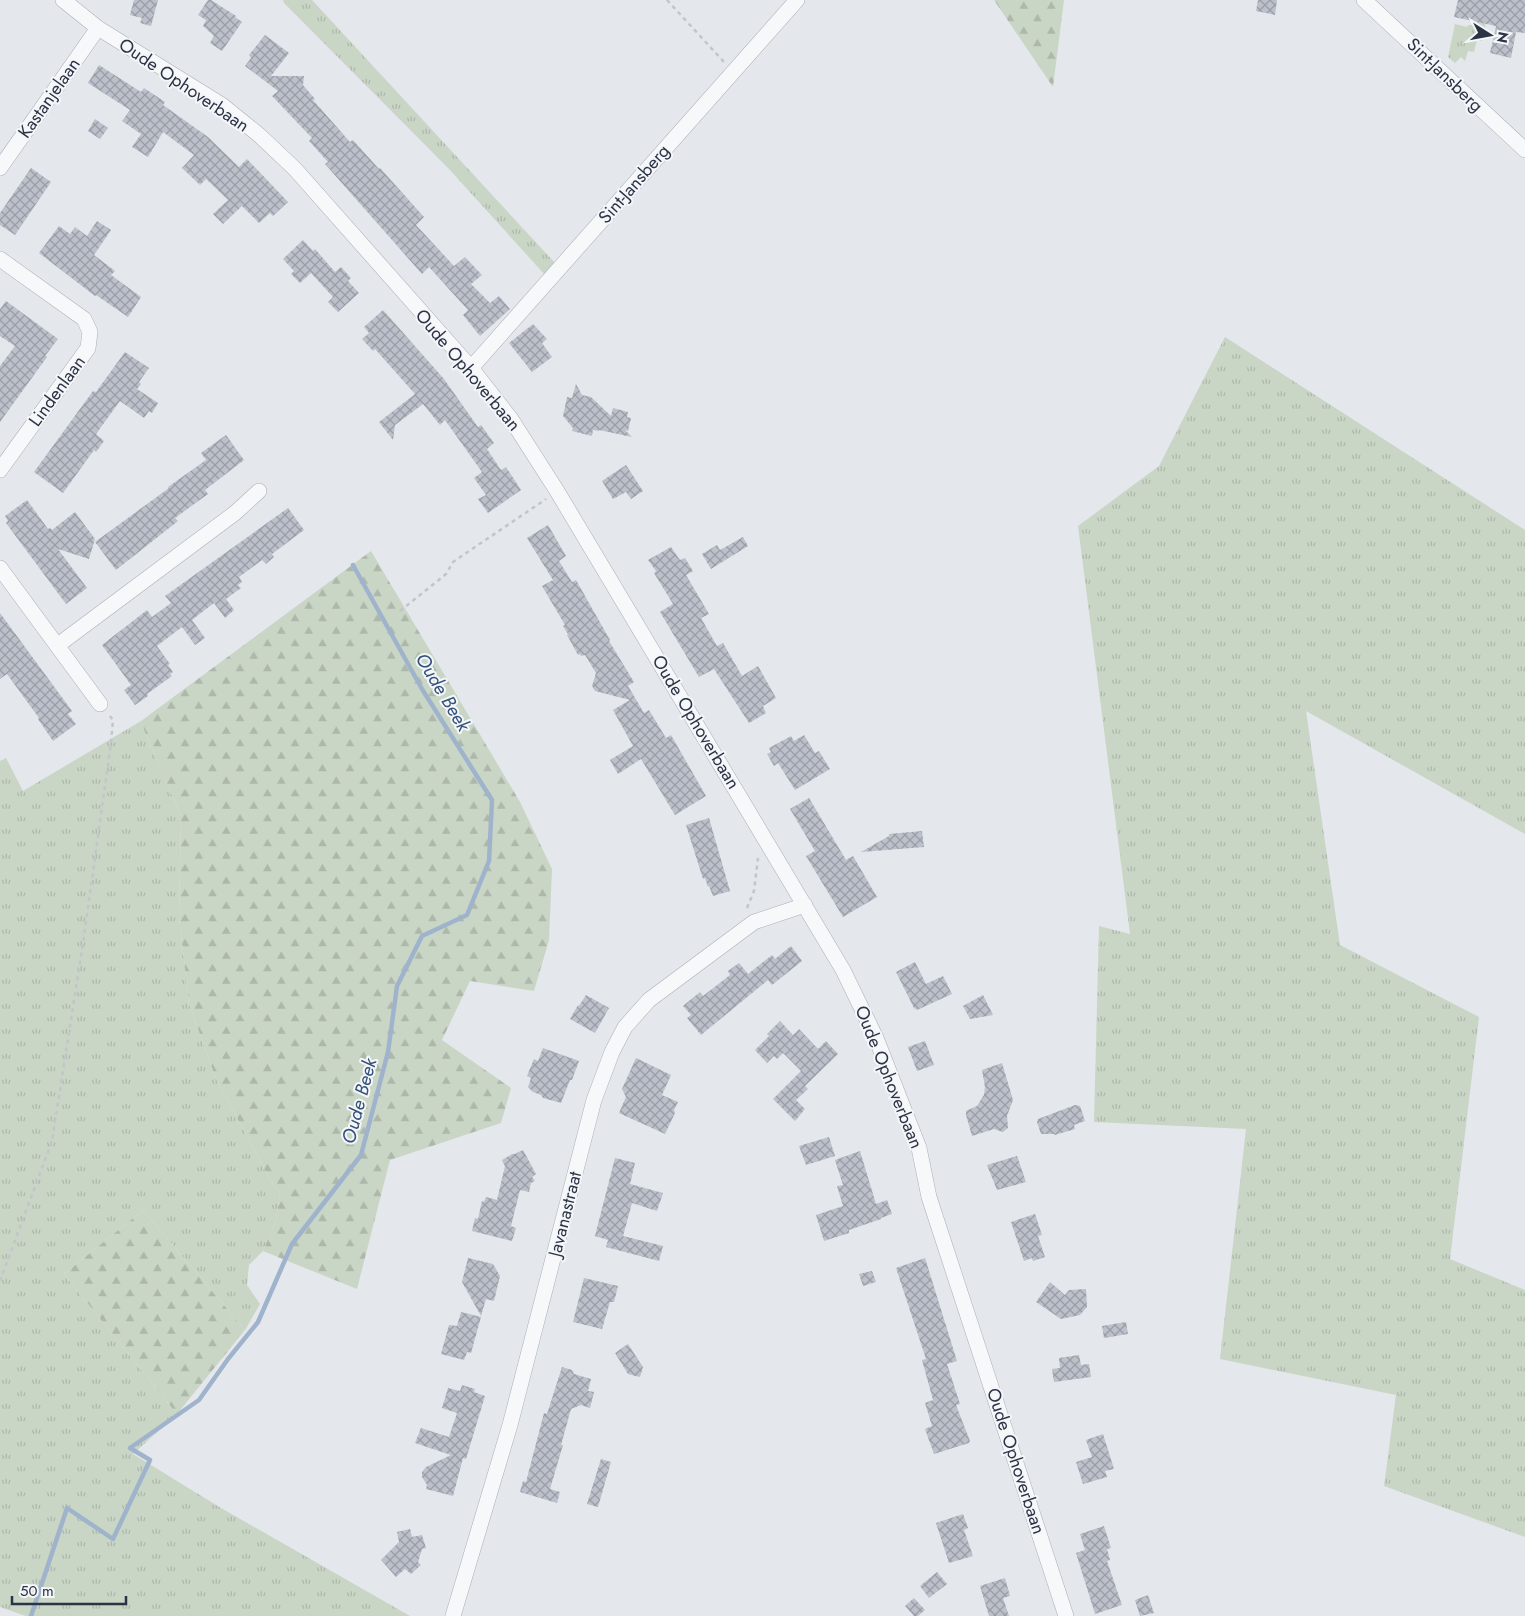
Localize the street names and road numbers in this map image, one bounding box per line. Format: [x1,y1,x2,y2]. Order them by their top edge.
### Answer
street label: Oude Ophoverbaan [114,32,254,138]
street label: Sint-Jansberg [1401,32,1489,118]
street label: Kastanjelaan [12,52,86,144]
street label: Sint-Jansberg [592,139,676,229]
street label: Oude Ophoverbaan [409,303,527,437]
street label: Lindenlaan [22,350,92,432]
street label: Oude Ophoverbaan [646,650,746,794]
street label: Oude Ophoverbaan [848,1002,930,1152]
street label: Javanastraat [541,1168,588,1261]
street label: Oude Ophoverbaan [980,1385,1052,1537]

